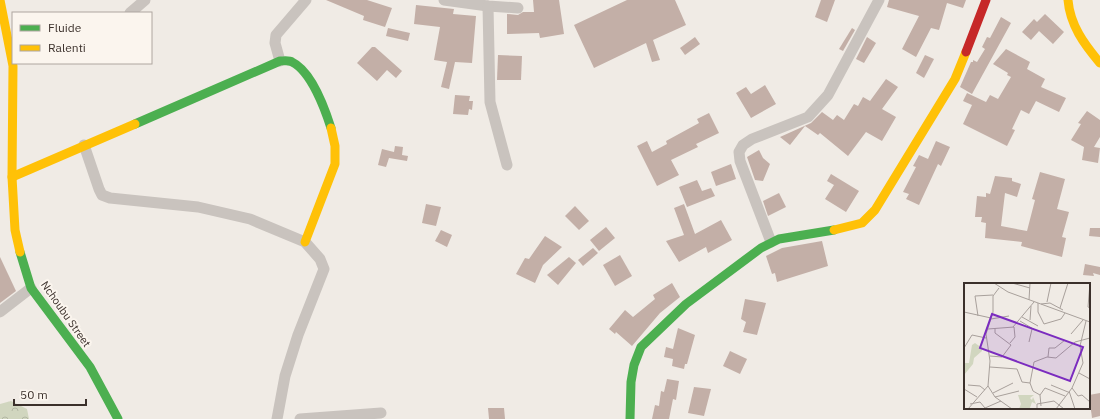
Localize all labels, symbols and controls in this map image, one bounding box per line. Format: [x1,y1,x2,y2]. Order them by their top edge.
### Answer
legend [12,12,152,64]
text: Fluide [48,20,82,35]
text: Ralenti [48,40,86,55]
street label: Nchoubu Street [38,278,94,350]
inset map [964,283,1090,409]
scale bar [14,381,86,407]
text: 50 m [20,387,48,402]

